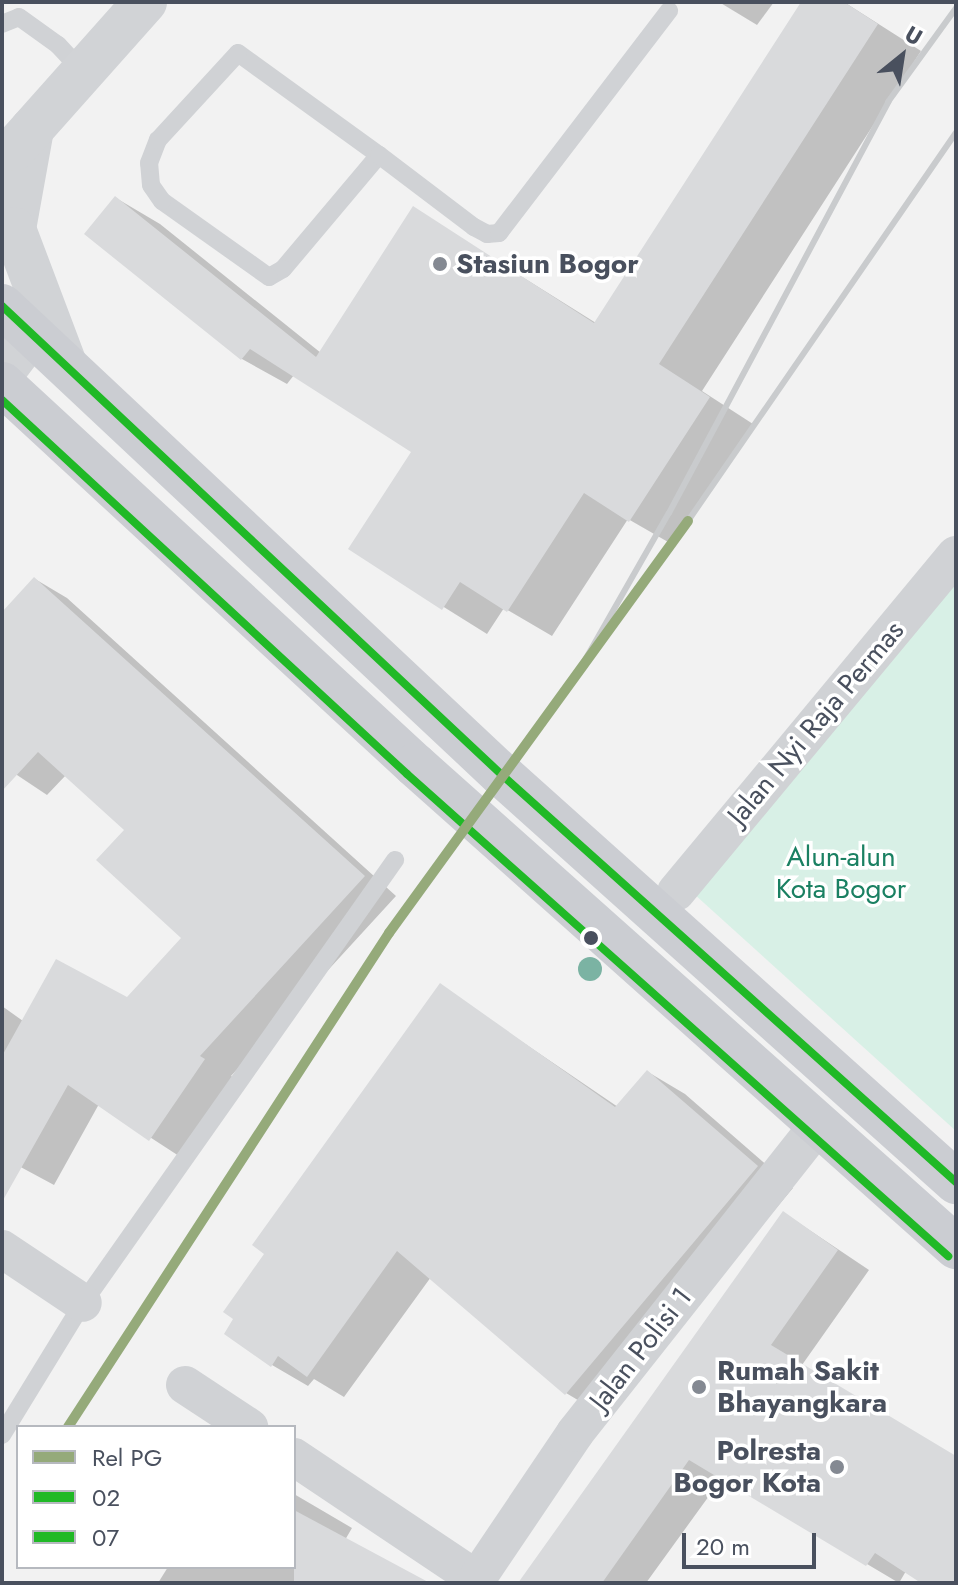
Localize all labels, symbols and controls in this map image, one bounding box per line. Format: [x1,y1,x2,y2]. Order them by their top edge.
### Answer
north arrow [862,16,942,96]
text: U [899,17,929,53]
place label: Stasiun Bogor [456,247,639,281]
marker: Stasiun Bogor [431,255,449,273]
street label: Jalan Nyi Raja Permas [721,614,911,832]
park label: Alun-alun Kota Bogor [776,840,906,906]
unlabelled marker [583,930,599,946]
street label: Jalan Polisi 1 [583,1281,699,1417]
place label: Rumah Sakit Bhayangkara [717,1354,887,1420]
marker: Rumah Sakit Bhayangkara [688,1376,710,1398]
legend [16,1425,296,1569]
place label: Polresta Bogor Kota [673,1434,821,1500]
text: Rel PG [92,1440,162,1475]
marker: Polresta Bogor Kota [828,1458,846,1476]
text: 02 [92,1480,120,1515]
scale bar [686,1517,820,1567]
text: 07 [92,1520,119,1555]
text: 20 m [696,1529,750,1564]

